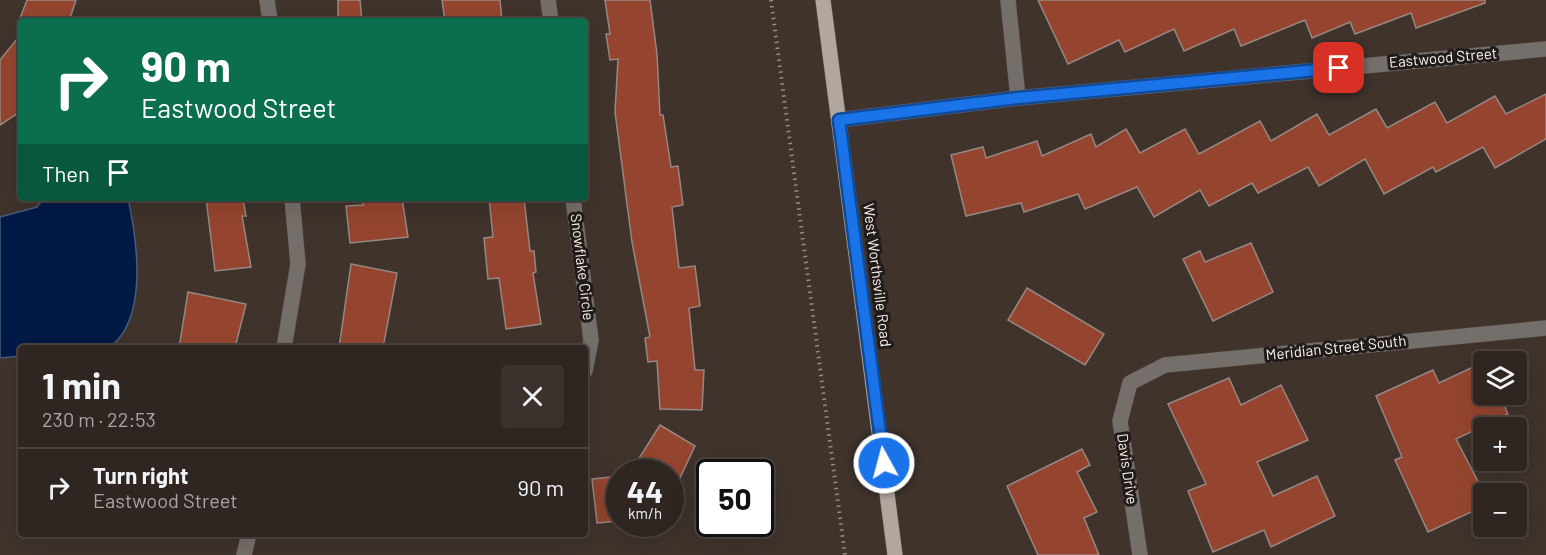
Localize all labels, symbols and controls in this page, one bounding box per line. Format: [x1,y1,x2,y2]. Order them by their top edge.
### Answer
text: 90 m [141,40,231,90]
icon: right [42,42,120,120]
pin [1313,42,1364,93]
street label: Eastwood Street [1388,43,1498,71]
icon: arrive [1322,51,1355,84]
text: Eastwood Street [141,91,336,123]
icon: arrive [102,156,135,189]
text: Then [42,160,90,186]
street label: West Worthsville Road [860,202,896,348]
street label: Snowflake Circle [567,212,598,321]
street label: Meridian Street South [1265,331,1407,363]
map controls [1473,351,1527,537]
button: layers [1473,351,1527,405]
text: 1 min [42,363,121,406]
button: close [501,365,564,428]
text: 230 m · 22:53 [42,407,156,431]
button: + [1473,417,1527,471]
position arrow [852,431,916,495]
street label: Davis Drive [1114,432,1142,505]
speed limit sign: 50 [696,459,774,537]
text: Turn right [93,462,188,488]
icon: right [42,471,75,504]
text: 44 [627,473,663,509]
text: 90 m [518,474,564,500]
button: − [1473,483,1527,537]
text: Eastwood Street [93,488,238,512]
text: km/h [628,504,662,522]

